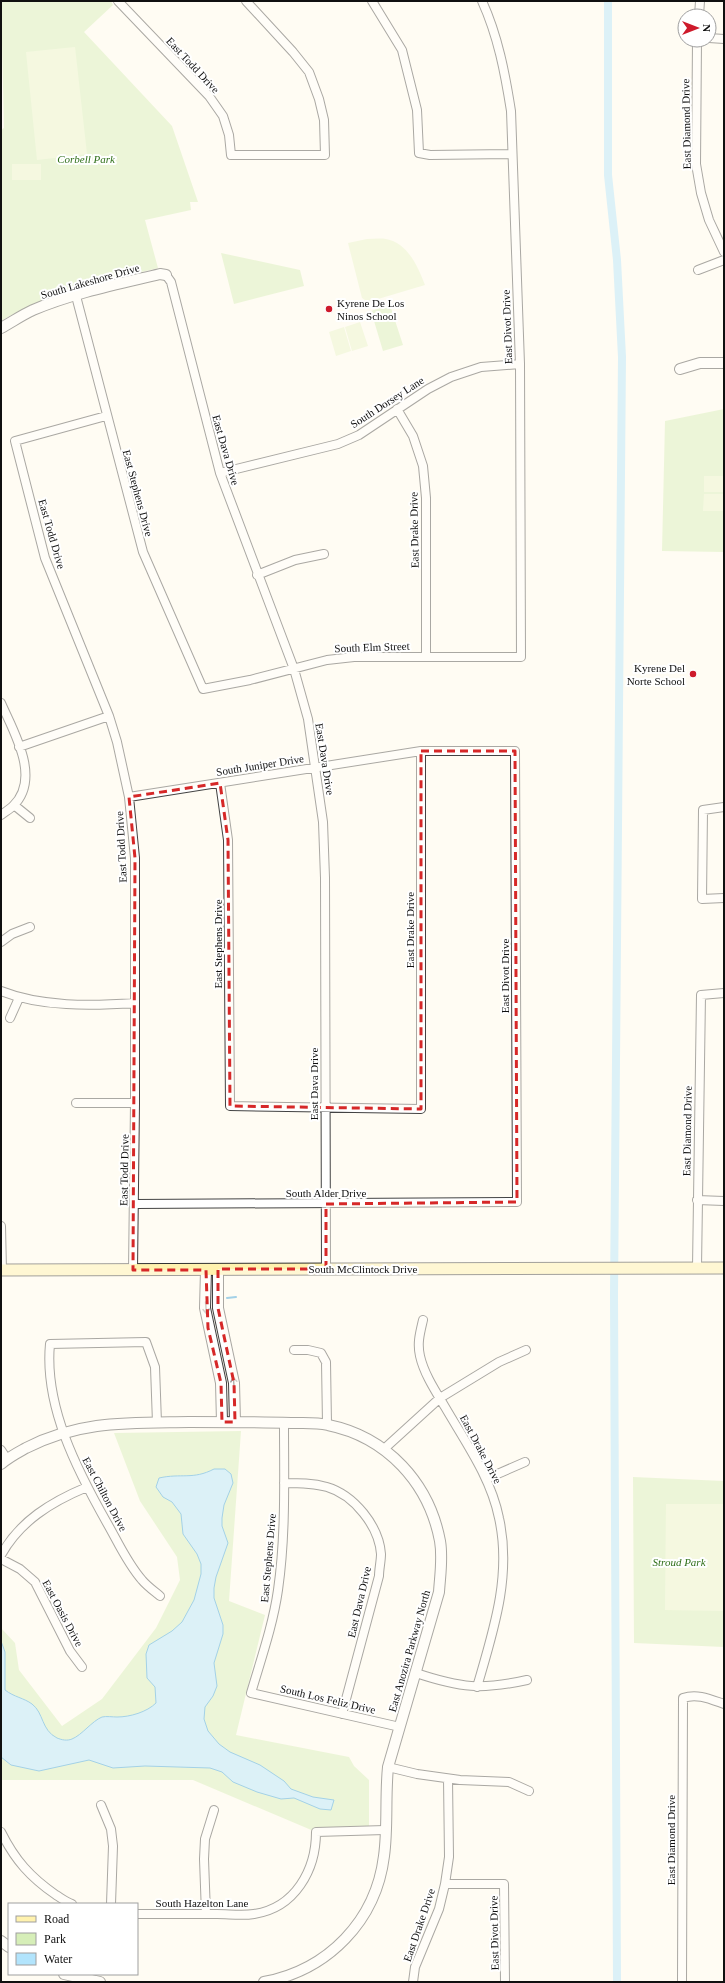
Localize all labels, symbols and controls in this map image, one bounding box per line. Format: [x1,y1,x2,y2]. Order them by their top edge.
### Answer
north arrow [677,8,717,48]
text: N [701,24,713,32]
street label: East Todd Drive [164,35,222,95]
street label: East Diamond Drive [679,79,693,169]
park label: Corbell Park [57,153,116,165]
street label: South Lakeshore Drive [39,261,141,301]
street label: East Divot Drive [500,289,514,364]
place label: Kyrene De Los Ninos School [337,297,404,322]
marker: Kyrene De Los Ninos School [324,304,334,314]
street label: South Dorsey Lane [348,374,426,430]
street label: East Dava Drive [210,413,242,487]
street label: East Stephens Drive [121,448,155,538]
street label: East Drake Drive [407,492,421,568]
street label: East Todd Drive [36,498,68,570]
street label: South Elm Street [334,640,410,654]
place label: Kyrene Del Norte School [627,662,685,687]
marker: Kyrene Del Norte School [688,669,698,679]
street label: East Dava Drive [313,722,337,796]
street label: South Juniper Drive [215,752,305,778]
street label: East Todd Drive [113,811,129,883]
street label: East Drake Drive [404,892,416,968]
street label: East Stephens Drive [212,899,224,989]
street label: East Divot Drive [499,939,511,1013]
street label: East Dava Drive [308,1048,320,1120]
street label: East Diamond Drive [680,1086,694,1176]
street label: East Todd Drive [117,1134,131,1206]
street label: South Alder Drive [286,1187,366,1199]
street label: South McClintock Drive [309,1263,417,1275]
one-way arrow [203,1302,210,1315]
one-way arrow [230,1377,237,1390]
street label: East Drake Drive [458,1412,504,1486]
street label: East Chilton Drive [80,1455,130,1533]
street label: East Stephens Drive [258,1513,278,1603]
park label: Stroud Park [652,1556,707,1568]
street label: East Dava Drive [345,1565,373,1639]
street label: East Oasis Drive [40,1578,86,1649]
street label: East Anozira Parkway North [386,1588,432,1713]
street label: South Los Feliz Drive [279,1682,377,1716]
street label: East Diamond Drive [665,1795,677,1885]
street label: East Drake Drive [401,1887,437,1963]
street label: East Divot Drive [487,1896,501,1970]
street label: South Hazelton Lane [156,1897,249,1909]
legend [8,1903,138,1975]
text: Road [44,1912,69,1926]
text: Park [44,1932,66,1946]
text: Water [44,1952,72,1966]

